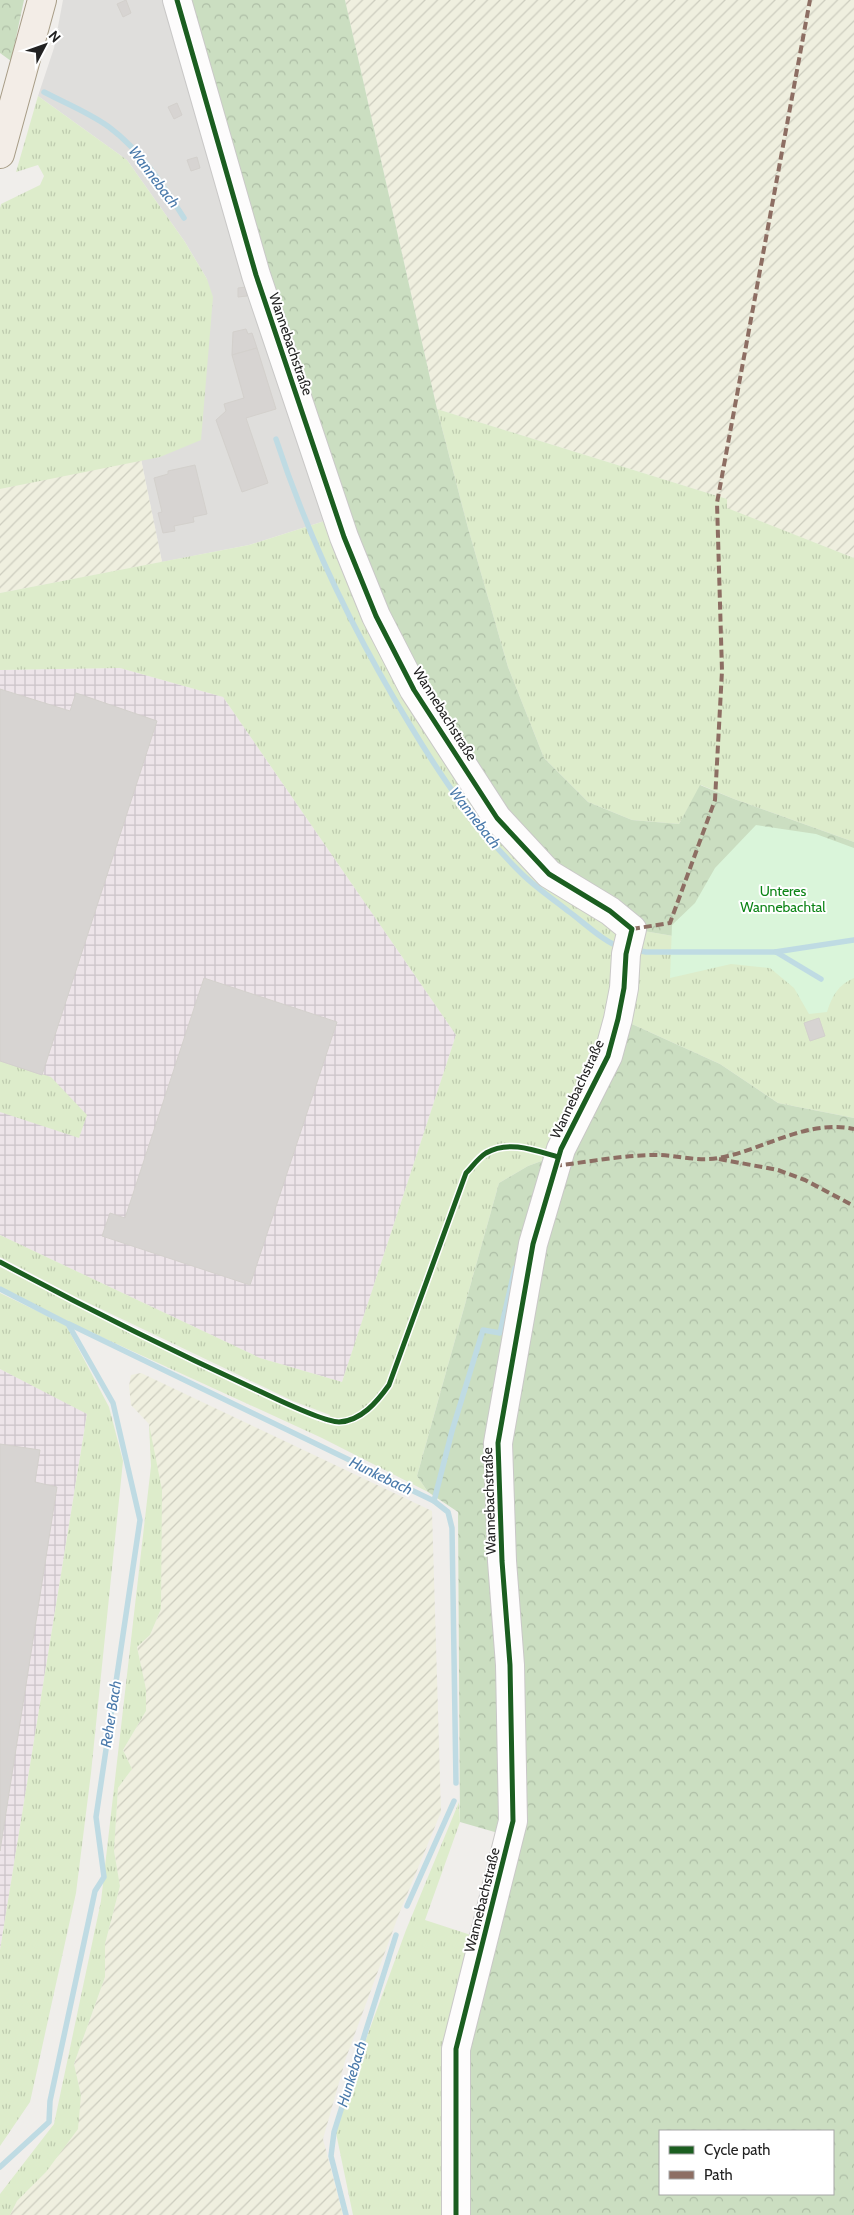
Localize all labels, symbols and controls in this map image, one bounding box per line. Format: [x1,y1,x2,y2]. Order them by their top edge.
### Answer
north arrow [20,20,70,70]
text: N [45,27,65,46]
water label: Wannebach [125,142,183,212]
street label: Wannebachstraße [265,290,317,398]
street label: Wannebachstraße [409,664,481,764]
water label: Wannebach [445,784,505,852]
park label: Unteres Wannebachtal [740,882,826,916]
street label: Wannebachstraße [546,1037,608,1141]
street label: Wannebachstraße [478,1447,500,1555]
water label: Hunkebach [346,1453,416,1499]
water label: Reher Bach [97,1679,125,1749]
street label: Wannebachstraße [460,1846,504,1954]
water label: Hunkebach [333,2039,371,2109]
legend [659,2130,834,2195]
text: Cycle path [704,2141,770,2159]
text: Path [704,2166,733,2184]

